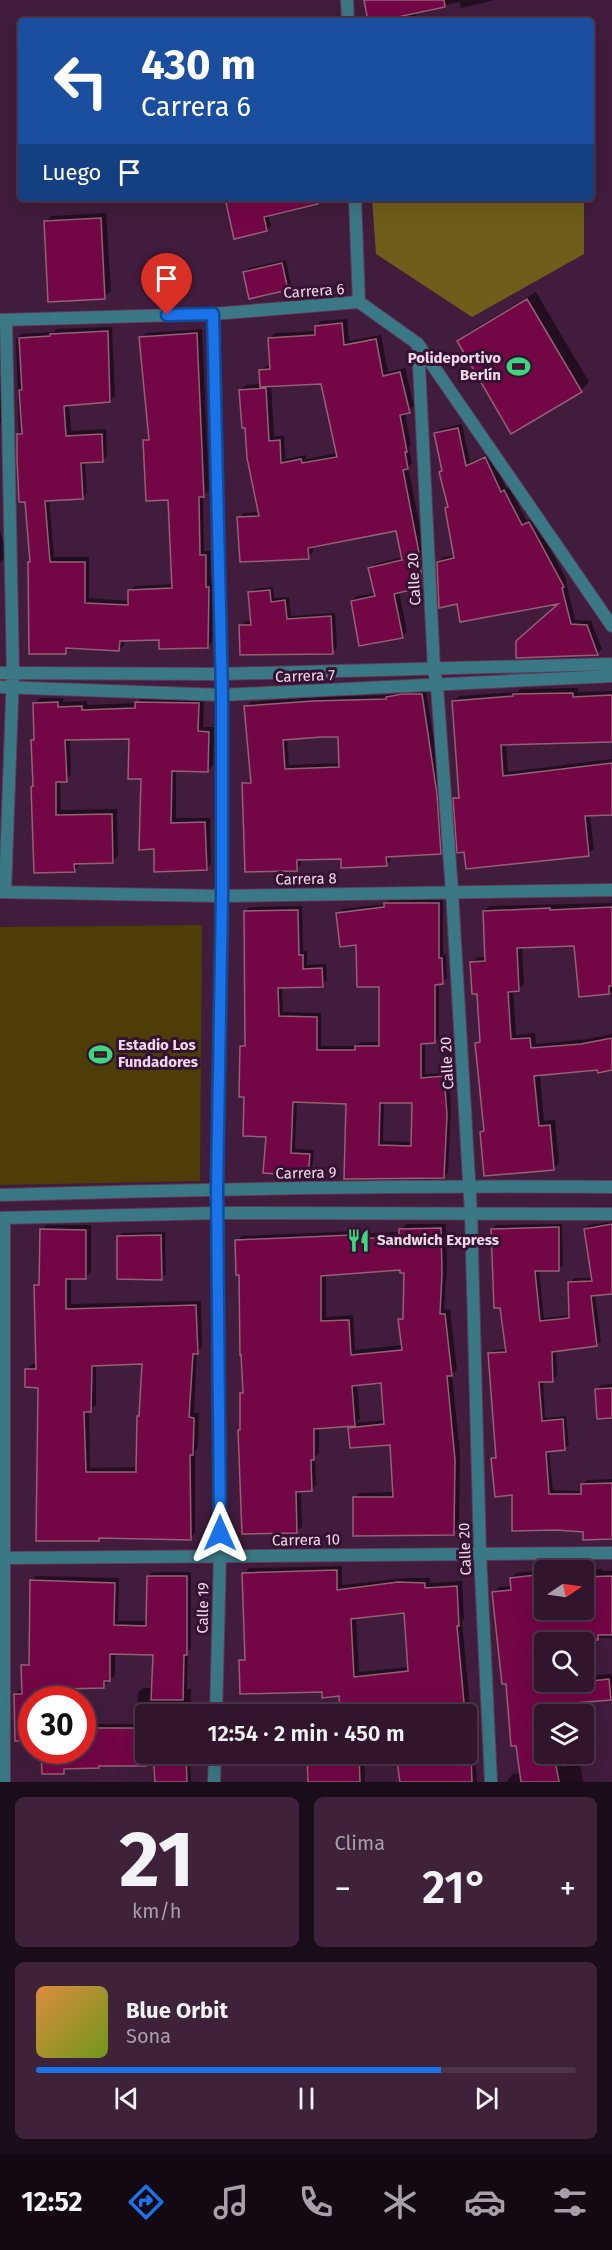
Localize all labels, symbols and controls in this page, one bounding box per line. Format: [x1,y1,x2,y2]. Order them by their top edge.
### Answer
text: 430 m [141,40,256,90]
icon: left [42,42,120,120]
text: Carrera 6 [141,91,251,123]
icon: arrive [113,156,146,189]
text: Luego [42,159,101,186]
pin [141,253,192,315]
icon: arrive [150,262,183,295]
street label: Carrera 6 [283,280,345,302]
place label: Polideportivo Berlín [408,349,501,384]
sports icon: Polideportivo Berlín [506,354,532,380]
street label: Calle 20 [404,552,424,606]
street label: Carrera 7 [275,666,336,686]
street label: Carrera 8 [275,869,337,889]
place label: Estadio Los Fundadores [118,1036,198,1071]
street label: Calle 20 [437,1036,457,1090]
sports icon: Estadio Los Fundadores [87,1041,113,1067]
street label: Carrera 9 [275,1163,337,1183]
restaurant icon: Sandwich Express [346,1227,372,1253]
place label: Sandwich Express [377,1231,499,1249]
position arrow [188,1501,252,1565]
street label: Calle 20 [455,1522,475,1576]
street label: Carrera 10 [272,1530,340,1550]
north arrow [534,1560,594,1620]
map controls [534,1560,594,1764]
street label: Calle 19 [194,1582,212,1634]
button: search [534,1632,594,1692]
speed limit sign: 30 [18,1686,96,1764]
button: layers [534,1704,594,1764]
text: 12:54 · 2 min · 450 m [207,1720,405,1747]
text: 21 [119,1813,194,1907]
text: Clima [335,1831,385,1855]
text: 21° [422,1861,488,1915]
text: − [335,1869,351,1909]
text: + [560,1869,576,1909]
text: km/h [132,1899,182,1923]
text: Blue Orbit [126,1997,228,2024]
text: Sona [126,2024,171,2048]
icon: previous [110,2082,143,2115]
icon: pause [290,2082,323,2115]
icon: next [470,2082,503,2115]
icon: directions [125,2181,167,2223]
icon: music [210,2181,252,2223]
icon: phone [295,2181,337,2223]
icon: climate [379,2181,421,2223]
icon: car [464,2181,506,2223]
icon: filters [549,2181,591,2223]
text: 12:52 [21,2186,83,2218]

